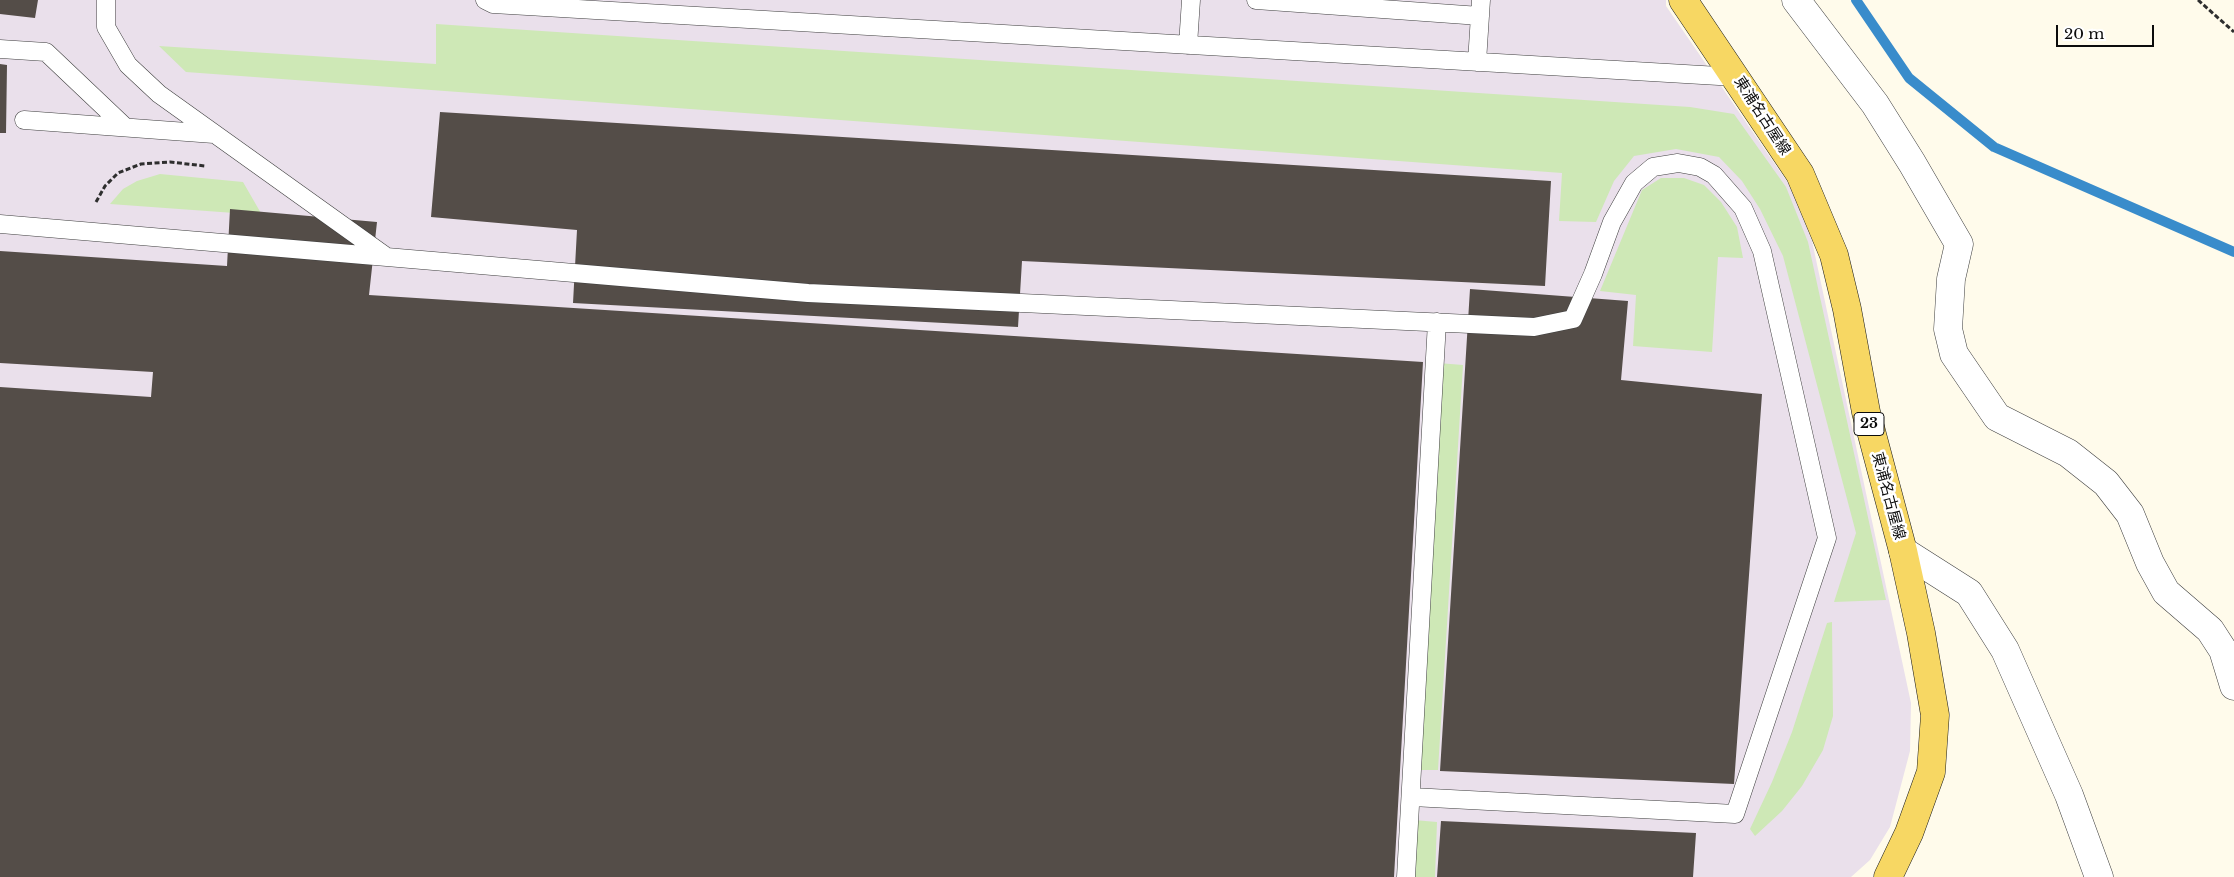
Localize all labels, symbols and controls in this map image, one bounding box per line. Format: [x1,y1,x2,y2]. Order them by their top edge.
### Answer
scale bar [2059,15,2156,47]
text: 20 m [2064,24,2104,43]
street label: 東浦名古屋線 [1730,73,1794,159]
road number: 23 [1854,412,1884,436]
street label: 東浦名古屋線 [1868,450,1908,542]

